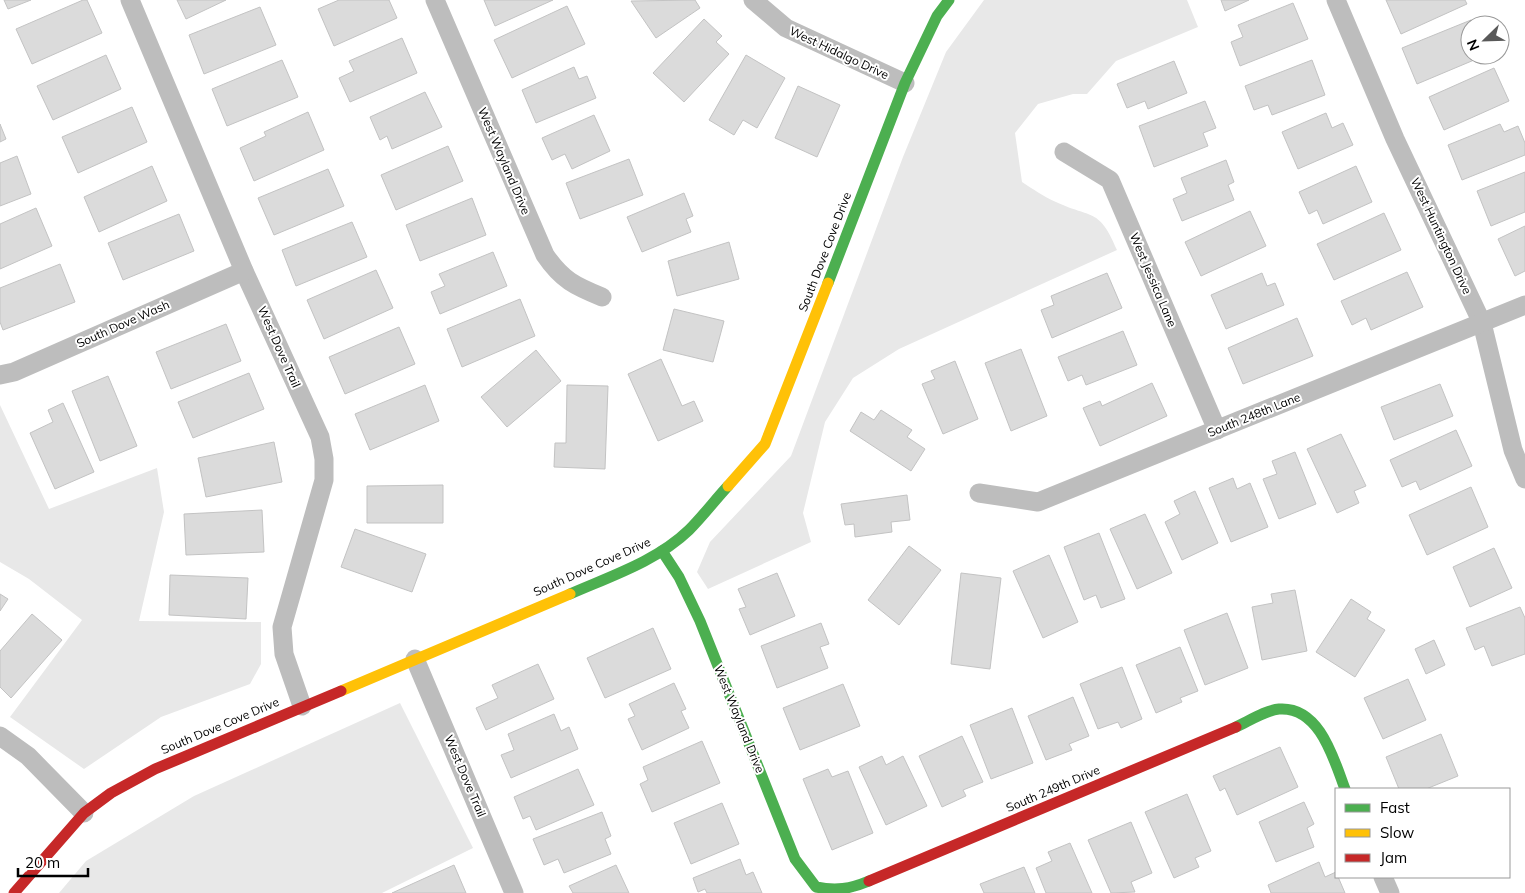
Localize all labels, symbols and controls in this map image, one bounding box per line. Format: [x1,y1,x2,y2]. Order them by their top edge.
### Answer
north arrow [1460,15,1510,65]
street label: West Hidalgo Drive [787,23,891,82]
text: N [1463,37,1483,53]
street label: West Wayland Drive [475,105,534,217]
street label: West Huntington Drive [1408,175,1475,297]
street label: South Dove Cove Drive [795,190,854,314]
street label: West Jessica Lane [1127,230,1180,329]
street label: South Dove Wash [74,296,172,351]
street label: West Dove Trail [255,304,304,390]
street label: South 248th Lane [1205,389,1302,440]
street label: South Dove Cove Drive [531,534,653,599]
street label: West Wayland Drive [711,663,768,775]
street label: South Dove Cove Drive [159,694,281,757]
street label: West Dove Trail [441,733,489,819]
street label: South 249th Drive [1004,762,1102,815]
legend [1335,788,1510,878]
text: Fast [1380,798,1410,817]
text: Slow [1380,823,1414,842]
scale bar [18,846,88,878]
text: Jam [1380,848,1407,867]
text: 20 m [25,853,60,872]

